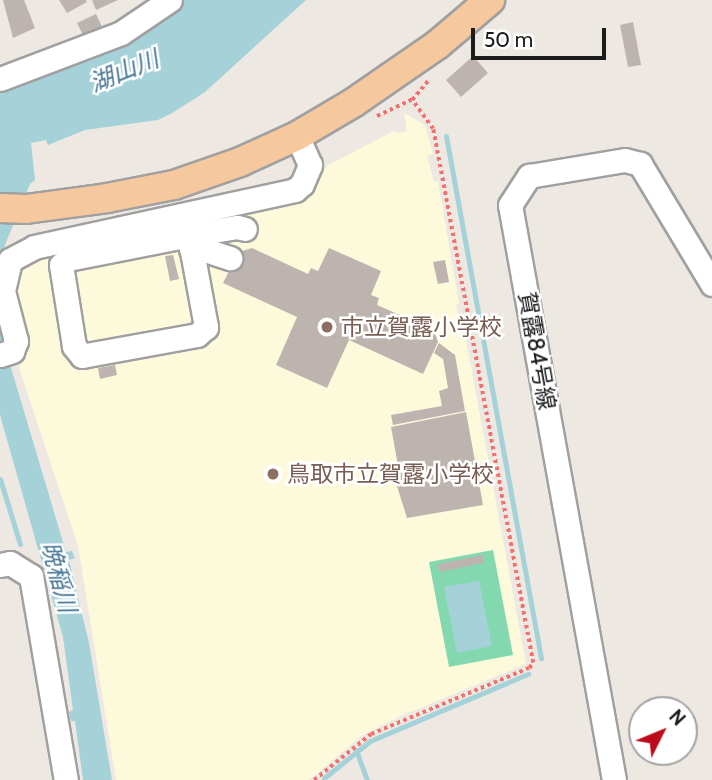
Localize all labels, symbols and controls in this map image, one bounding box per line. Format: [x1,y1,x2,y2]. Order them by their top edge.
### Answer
scale bar [474,14,609,58]
text: 50 m [484,27,533,52]
water label: 湖山川 [85,44,163,98]
street label: 賀露84号線 [513,290,561,412]
place label: 市立賀露小学校 [341,313,502,341]
marker: 市立賀露小学校 [319,319,335,335]
place label: 鳥取市立賀露小学校 [287,460,494,488]
marker: 鳥取市立賀露小学校 [265,466,281,482]
water label: 晩稲川 [36,538,82,616]
north arrow [628,696,698,766]
text: N [664,705,690,730]

